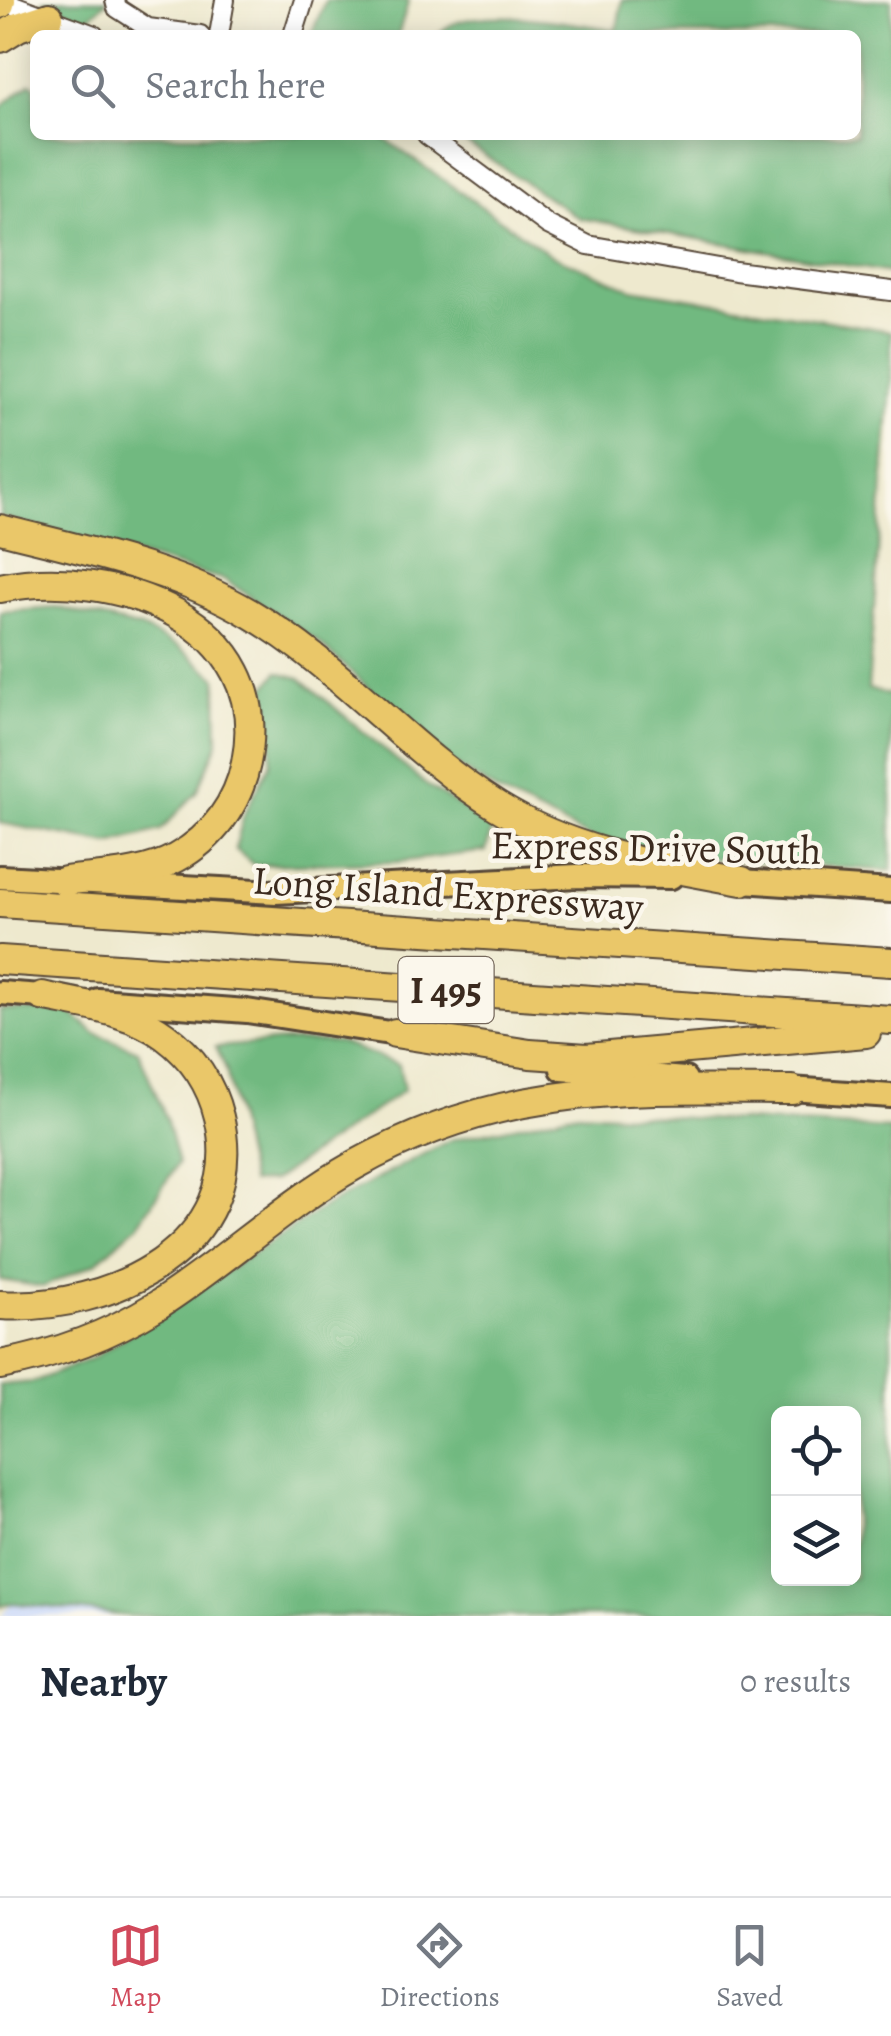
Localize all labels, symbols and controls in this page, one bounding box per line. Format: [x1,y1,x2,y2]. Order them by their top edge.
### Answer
search box [30,30,861,140]
icon: search [65,58,120,113]
text: Search here [145,59,326,111]
street label: Express Drive South [490,817,822,878]
street label: Long Island Expressway [251,852,646,935]
road number: I 495 [398,957,494,1023]
map controls [771,1406,861,1586]
button: locate [771,1406,861,1496]
button: layers [771,1496,861,1586]
text: Nearby [40,1653,167,1710]
text: 0 results [740,1659,851,1703]
tab: Map [108,1918,163,2016]
tab: Directions [380,1918,500,2016]
tab: Saved [716,1918,783,2016]

